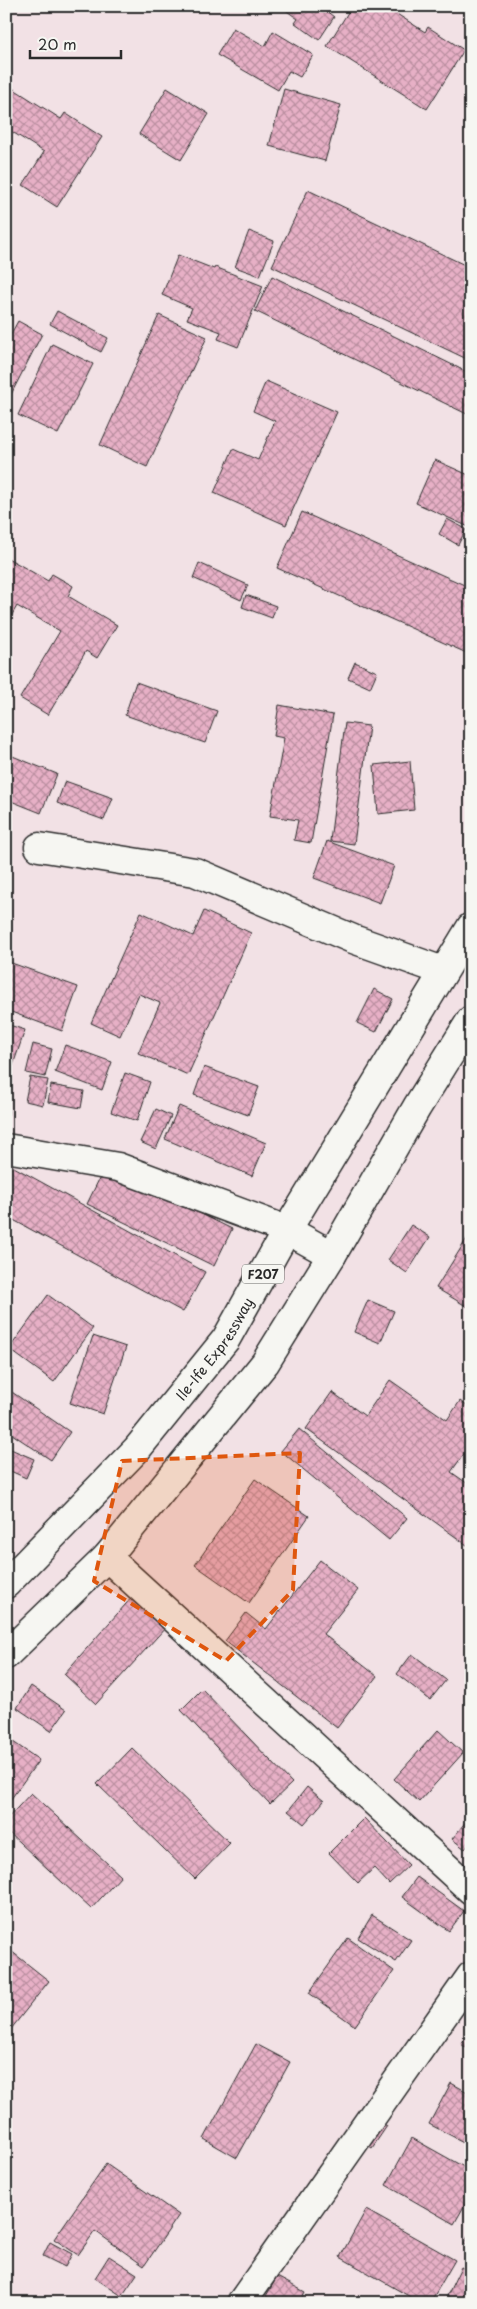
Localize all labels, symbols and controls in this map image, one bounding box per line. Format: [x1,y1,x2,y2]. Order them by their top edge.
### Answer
scale bar [30,28,121,60]
text: 20 m [38,32,77,55]
road number: F207 [242,1264,284,1284]
street label: Ile-Ife Expressway [170,1293,258,1405]

